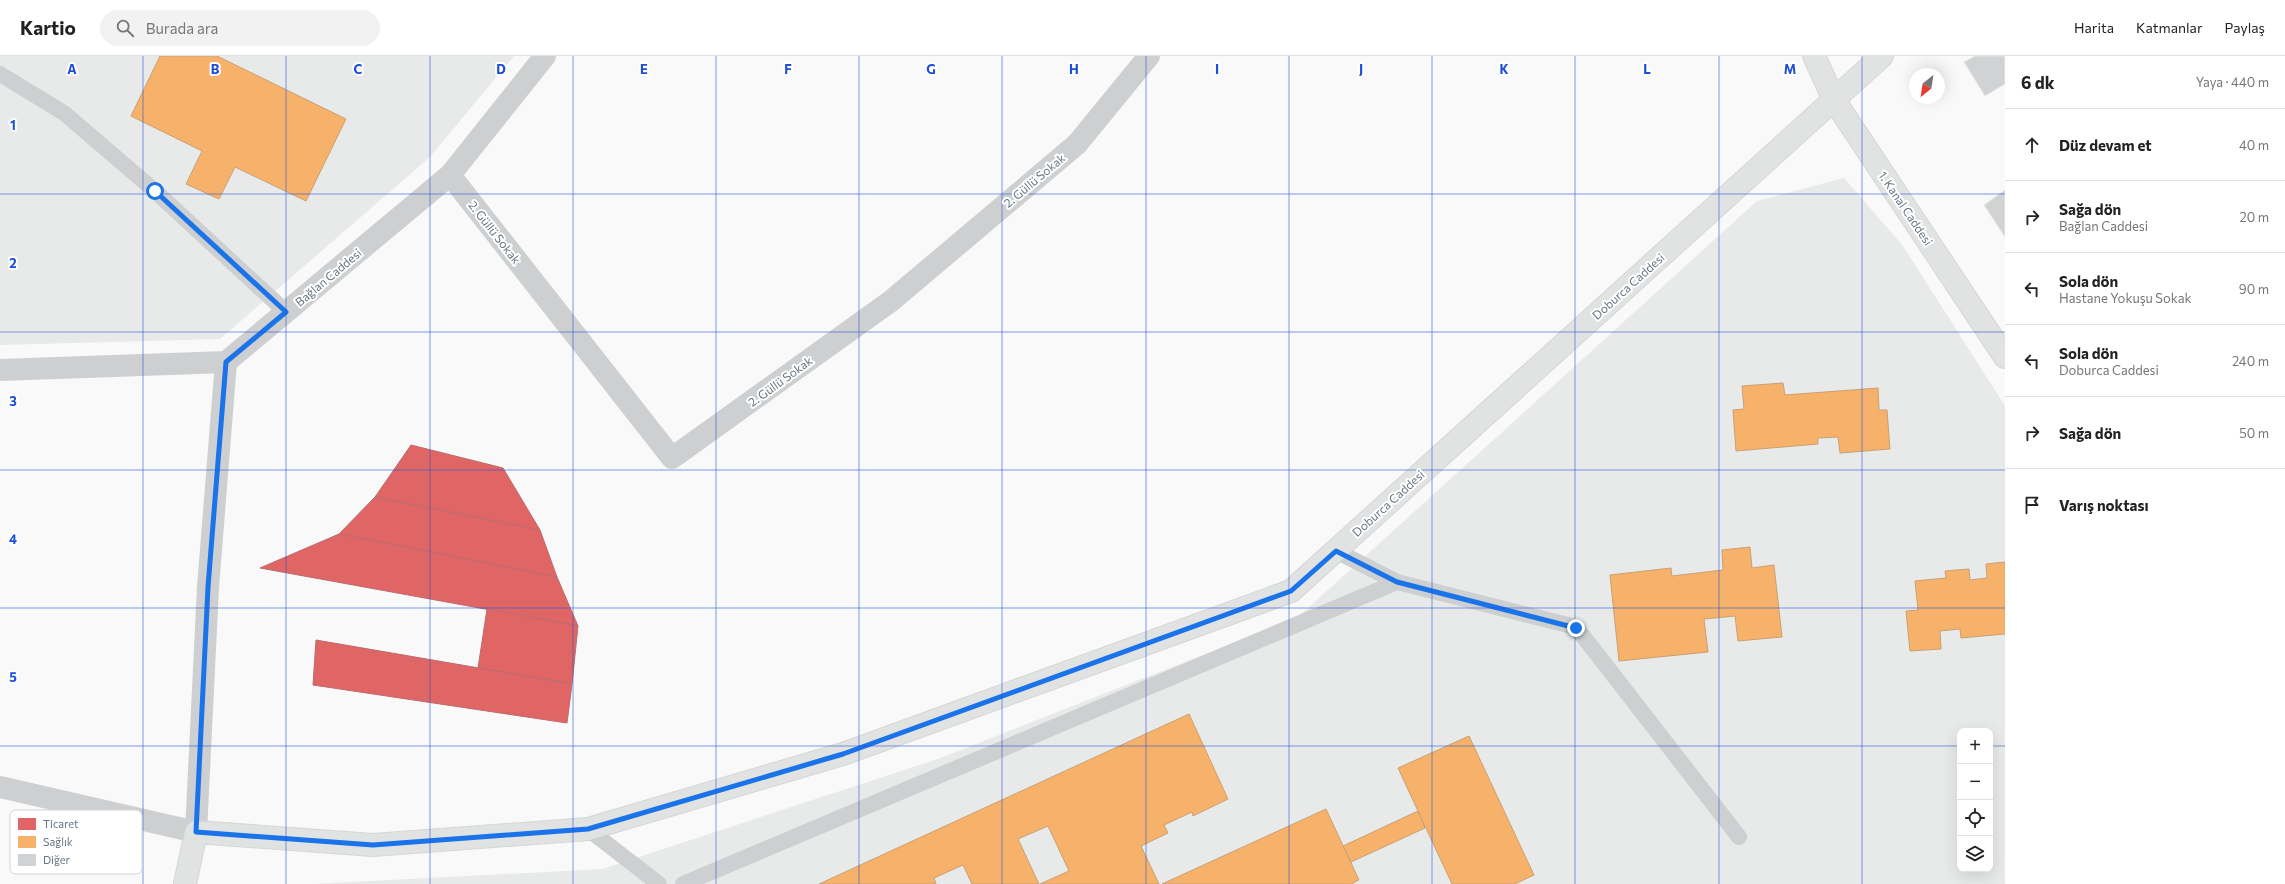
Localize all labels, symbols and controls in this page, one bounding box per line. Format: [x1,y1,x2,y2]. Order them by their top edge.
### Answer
search box [100,10,380,46]
text: Kartio [20,16,76,39]
icon: search [114,17,136,39]
text: Burada ara [146,19,218,37]
text: Harita [2074,19,2114,36]
text: Katmanlar [2136,19,2203,36]
text: Paylaş [2225,19,2265,36]
text: A [67,61,77,77]
text: B [211,61,220,77]
text: C [354,61,363,77]
text: D [496,61,506,77]
text: E [640,61,648,77]
text: F [784,61,792,77]
text: G [926,61,936,77]
text: H [1069,61,1079,77]
text: I [1215,61,1219,77]
text: J [1359,61,1363,77]
text: K [1499,61,1509,77]
text: L [1643,61,1651,77]
text: M [1784,61,1796,77]
north arrow [1909,68,1945,104]
text: 6 dk [2021,72,2054,93]
text: Yaya · 440 m [2196,74,2269,90]
text: 1 [10,117,16,133]
icon: ahead [2021,134,2043,156]
text: Düz devam et [2059,136,2152,154]
text: 40 m [2239,137,2269,153]
street label: 2. Güllü Sokak [1000,150,1068,210]
street label: 1. Kanal Caddesi [1876,168,1936,248]
route start [146,182,164,200]
street label: 2. Güllü Sokak [466,198,524,267]
text: Sağa dön [2059,200,2121,218]
icon: right [2021,206,2043,228]
text: 20 m [2240,209,2269,225]
text: Bağlan Caddesi [2059,218,2148,234]
street label: Bağlan Caddesi [292,245,364,309]
street label: Doburca Caddesi [1589,250,1667,322]
text: 2 [9,255,17,271]
text: Sola dön [2059,272,2118,290]
icon: left [2021,278,2043,300]
text: 90 m [2239,281,2269,297]
text: Hastane Yokuşu Sokak [2059,290,2192,306]
text: Sola dön [2059,344,2118,362]
icon: left [2021,350,2043,372]
street label: 2. Güllü Sokak [745,353,815,409]
text: 240 m [2232,353,2269,369]
text: Doburca Caddesi [2059,362,2159,378]
text: 3 [9,393,17,409]
icon: right [2021,422,2043,444]
text: Sağa dön [2059,424,2121,442]
text: 50 m [2239,425,2269,441]
street label: Doburca Caddesi [1349,467,1427,539]
icon: arrive [2021,494,2043,516]
text: Varış noktası [2059,496,2149,514]
text: 4 [9,531,17,547]
route end [1567,619,1585,637]
text: 5 [9,669,17,685]
map controls [1957,728,1993,872]
button: + [1957,728,1993,764]
button: − [1957,764,1993,800]
button: locate [1957,800,1993,836]
legend [10,810,142,874]
text: Ticaret [43,817,79,830]
text: Sağlık [43,835,73,848]
button: layers [1957,836,1993,872]
text: Diğer [43,853,71,866]

